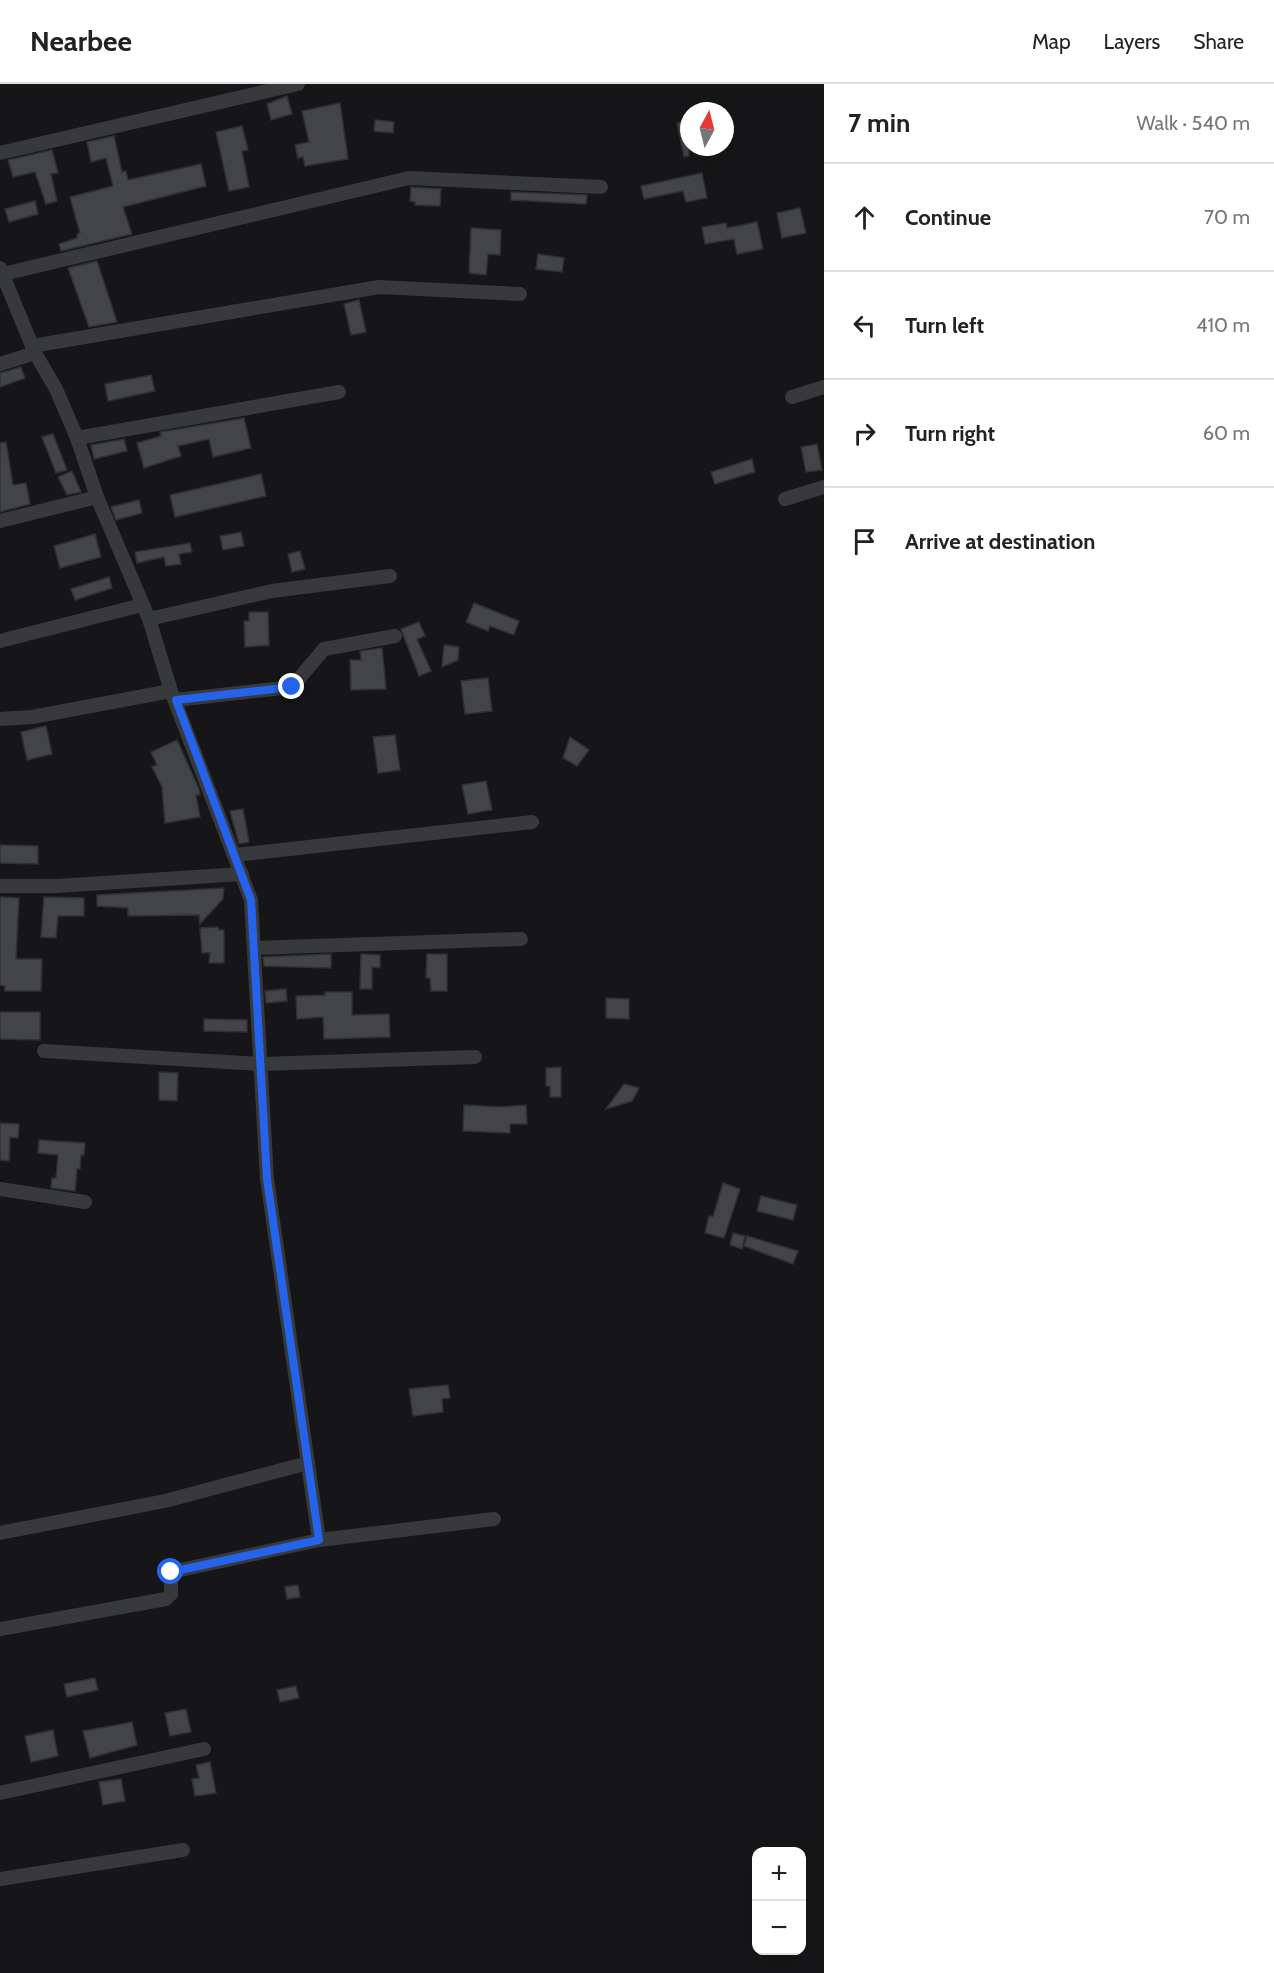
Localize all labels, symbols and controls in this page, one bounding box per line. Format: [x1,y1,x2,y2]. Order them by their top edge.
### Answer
text: Nearbee [30,24,132,58]
text: Map [1032,29,1071,54]
text: Layers [1104,29,1160,54]
text: Share [1193,29,1244,54]
north arrow [680,102,734,156]
text: 7 min [848,107,910,139]
text: Walk · 540 m [1136,111,1250,135]
icon: ahead [848,201,881,234]
text: Continue [905,204,991,231]
text: 70 m [1204,205,1250,229]
icon: left [848,309,881,342]
text: Turn left [905,312,984,339]
text: 410 m [1196,313,1250,337]
icon: right [848,417,881,450]
text: Turn right [905,420,995,447]
text: 60 m [1203,421,1250,445]
icon: arrive [848,525,881,558]
text: Arrive at destination [905,528,1095,555]
route end [278,673,304,699]
route start [157,1558,183,1584]
map controls [752,1847,806,1955]
button: + [752,1847,806,1901]
button: − [752,1901,806,1955]

